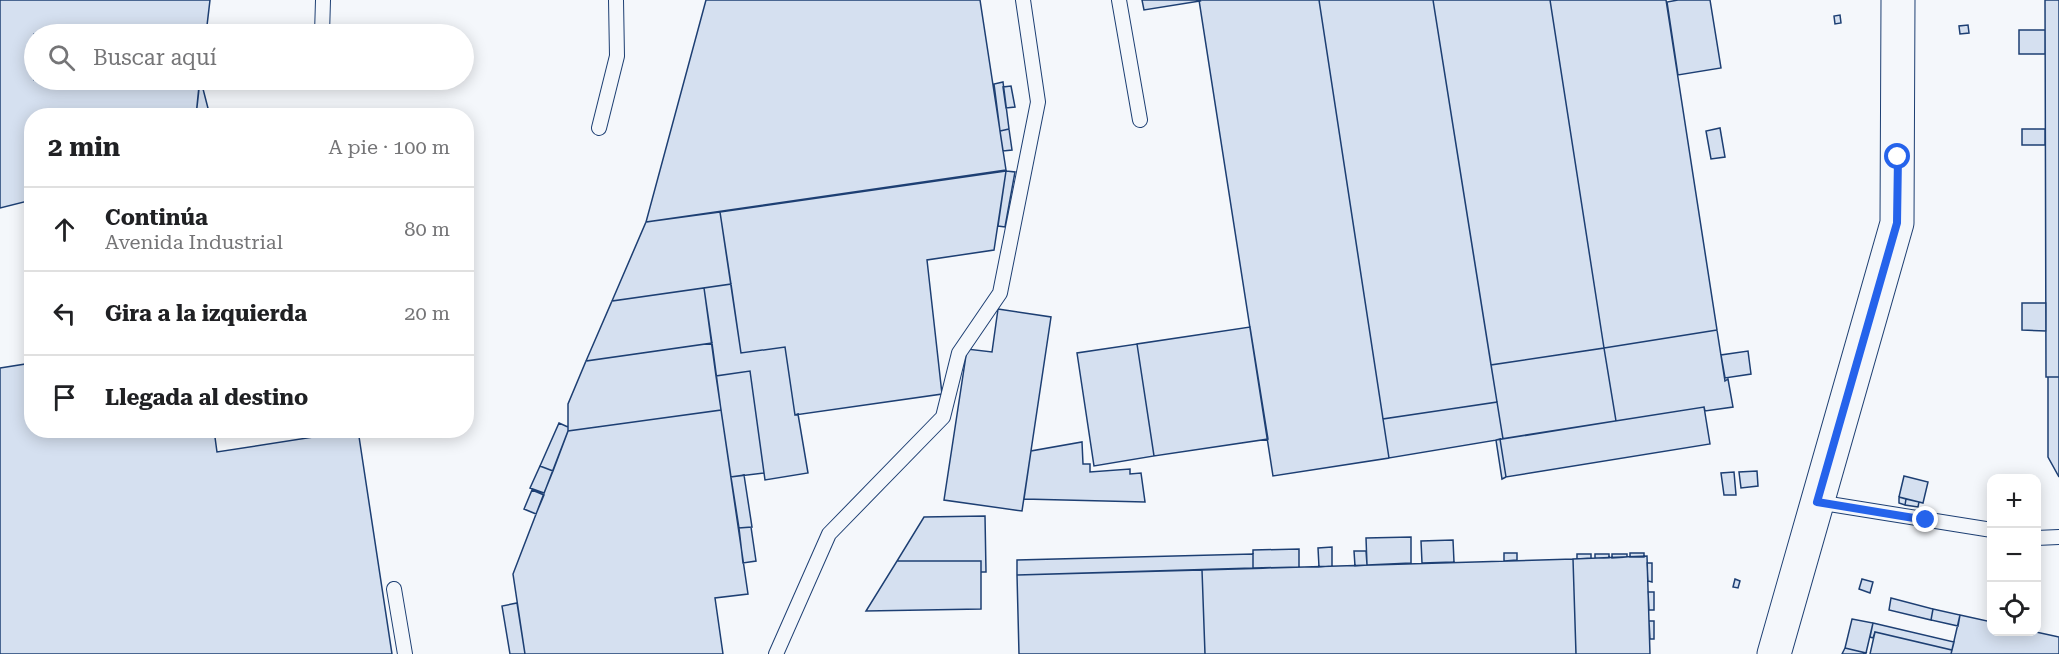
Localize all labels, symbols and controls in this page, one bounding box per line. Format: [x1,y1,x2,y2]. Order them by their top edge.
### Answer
search box [24,24,474,90]
icon: search [45,41,78,74]
text: Buscar aquí [93,45,217,70]
text: 2 min [48,132,120,162]
text: A pie · 100 m [328,135,450,159]
route start [1884,143,1910,169]
text: Continúa [105,205,208,230]
icon: ahead [48,213,81,246]
text: 80 m [404,217,450,241]
text: Avenida Industrial [105,230,283,254]
icon: left [48,297,81,330]
text: Gira a la izquierda [105,301,307,326]
text: 20 m [404,301,450,325]
icon: arrive [48,381,81,414]
text: Llegada al destino [105,385,308,410]
map controls [1987,474,2041,636]
button: + [1987,474,2041,528]
route end [1912,506,1938,532]
button: − [1987,528,2041,582]
button: locate [1987,582,2041,636]

